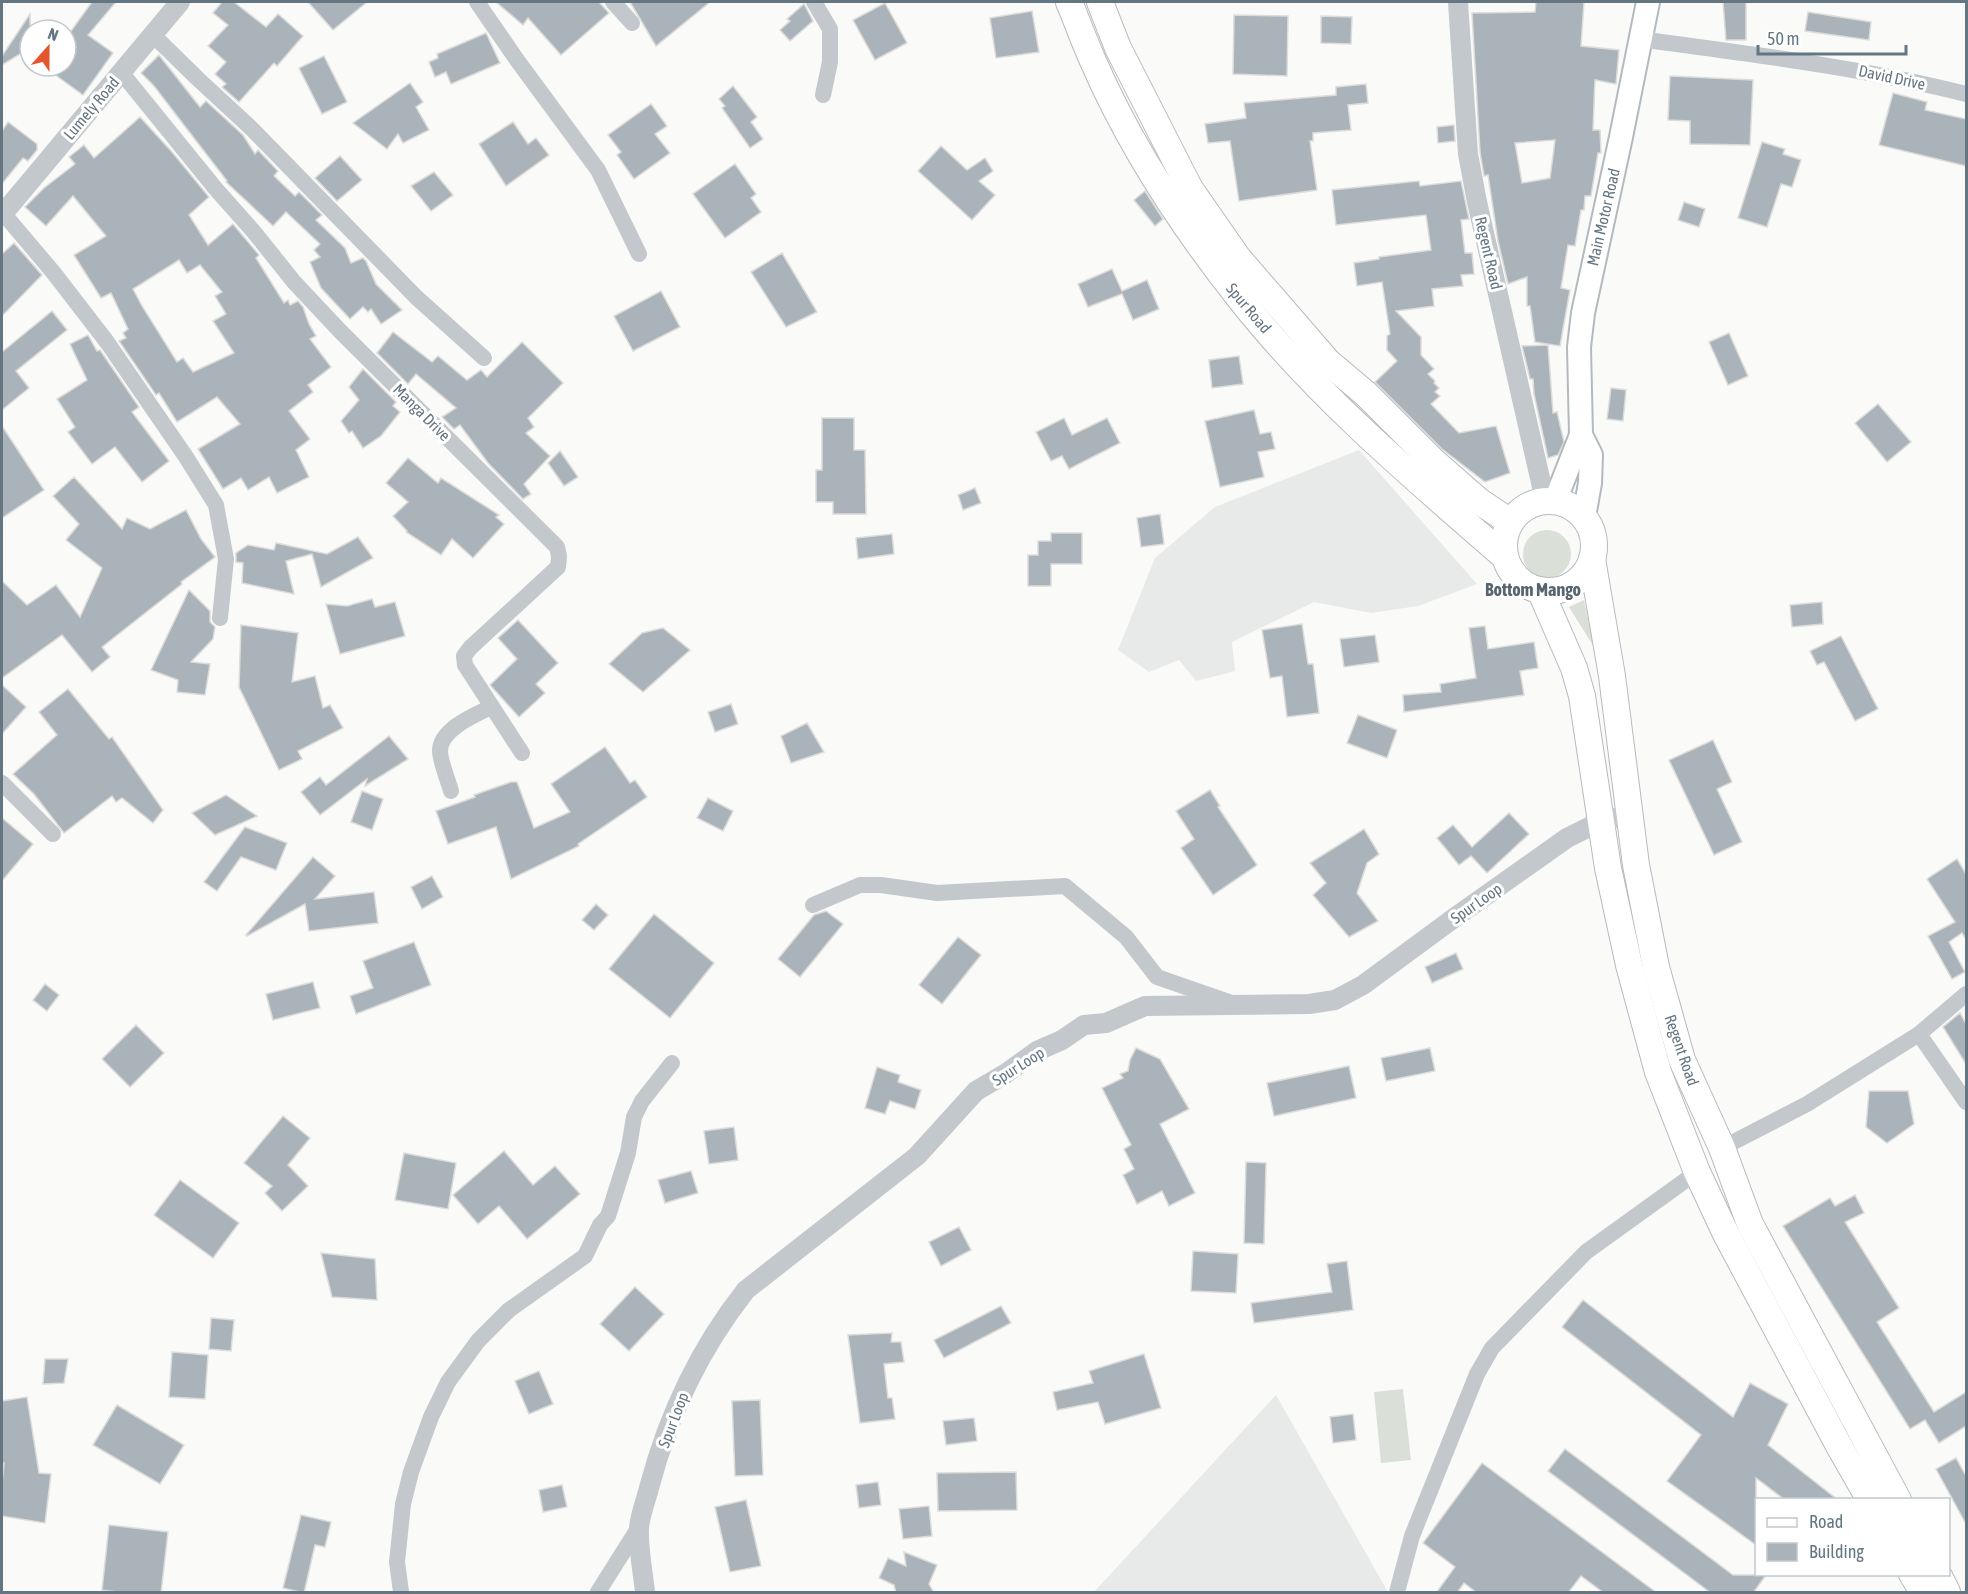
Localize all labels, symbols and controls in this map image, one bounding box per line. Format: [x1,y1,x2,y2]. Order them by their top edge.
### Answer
north arrow [18,18,78,78]
scale bar [1758,18,1906,56]
text: N [46,24,61,44]
text: 50 m [1767,28,1799,49]
street label: David Drive [1857,61,1927,93]
street label: Lumely Road [60,73,123,144]
street label: Main Motor Road [1583,167,1623,267]
street label: Regent Road [1471,215,1506,291]
street label: Spur Road [1222,279,1275,337]
street label: Manga Drive [389,380,454,445]
district label: Bottom Mango [1485,579,1581,600]
street label: Spur Loop [1447,879,1505,928]
street label: Regent Road [1660,1012,1703,1088]
street label: Spur Loop [989,1043,1048,1090]
street label: Spur Loop [654,1390,693,1451]
legend [1755,1498,1950,1576]
text: Road [1809,1511,1843,1532]
text: Building [1809,1541,1864,1562]

